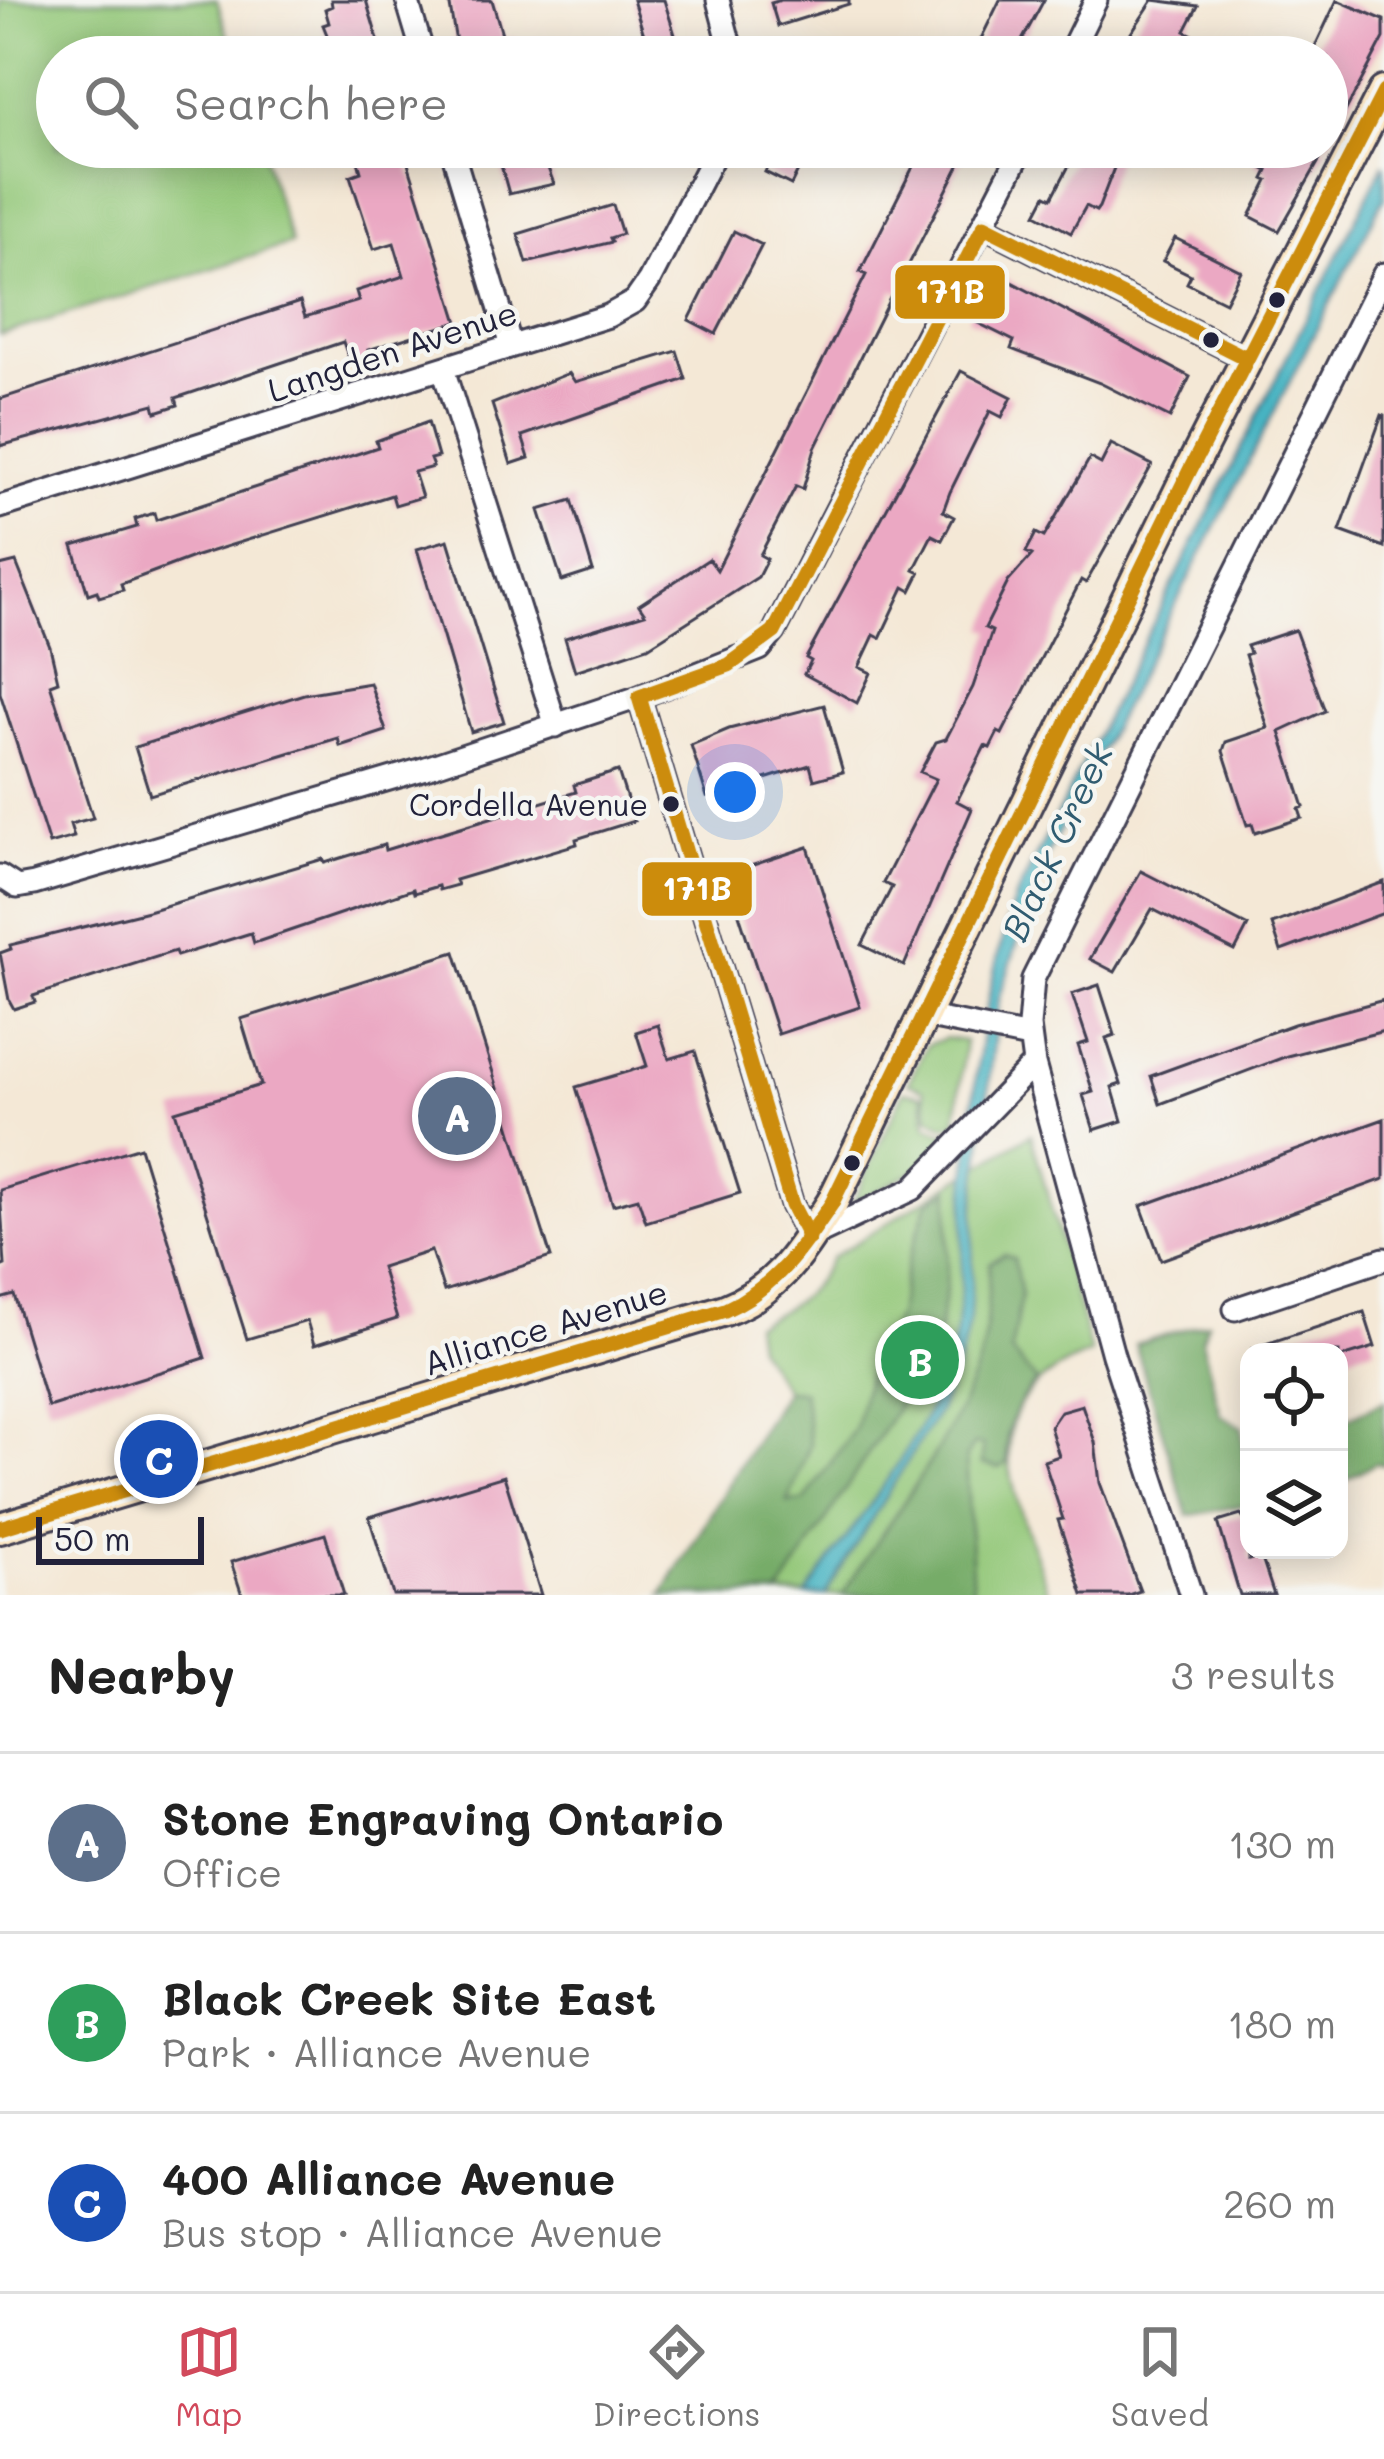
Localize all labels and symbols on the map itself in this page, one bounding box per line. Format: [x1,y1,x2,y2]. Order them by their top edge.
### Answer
line badge: 171B [893,263,1007,321]
text: 171B [915,268,985,311]
street label: Langden Avenue [262,289,522,411]
unlabelled marker [1266,289,1288,311]
unlabelled marker [1200,329,1222,351]
water label: Black Creek [990,734,1123,947]
your location [705,762,765,822]
place label: Cordella Avenue [409,784,648,824]
marker: Cordella Avenue [660,793,682,815]
line badge: 171B [640,860,754,918]
text: 171B [662,865,732,908]
pin: A [418,1071,496,1161]
unlabelled marker [841,1152,863,1174]
street label: Alliance Avenue [418,1268,672,1384]
pin: B [881,1315,959,1405]
pin: C [120,1414,198,1504]
scale bar [36,1511,204,1564]

